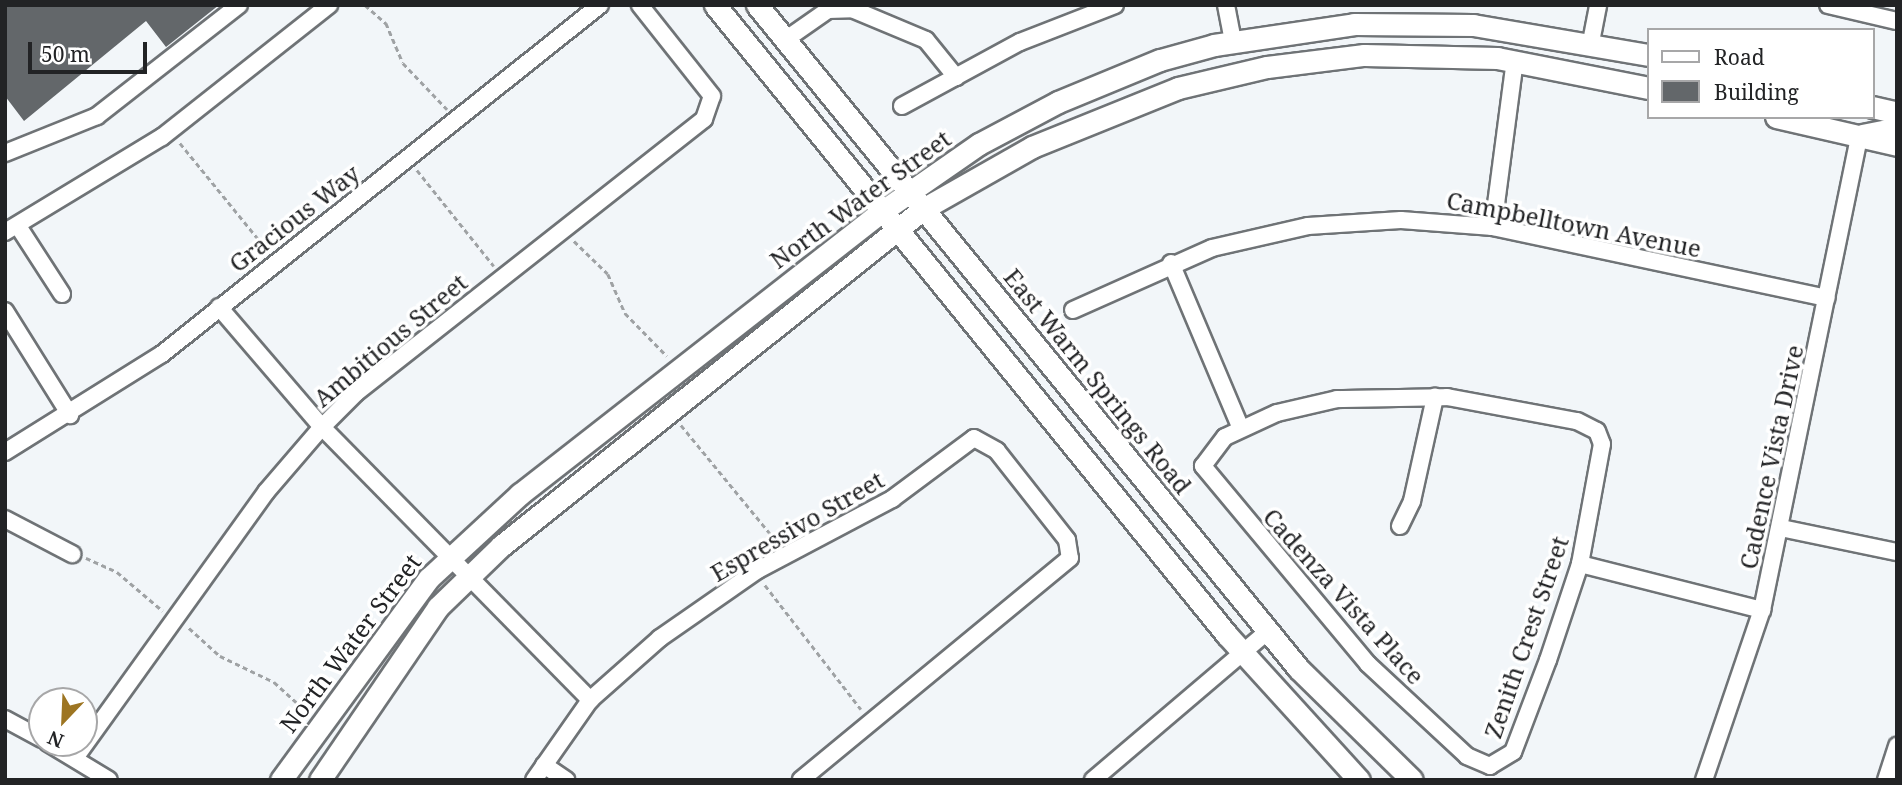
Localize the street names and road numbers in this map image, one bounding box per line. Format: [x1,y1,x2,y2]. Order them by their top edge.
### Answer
street label: North Water Street [764,124,956,274]
street label: Gracious Way [223,158,365,278]
street label: Campbelltown Avenue [1444,185,1704,263]
street label: East Warm Springs Road [998,263,1198,499]
street label: Ambitious Street [307,268,473,412]
street label: Cadence Vista Drive [1733,342,1809,572]
street label: Espressivo Street [705,465,889,587]
street label: Cadenza Vista Place [1258,502,1430,690]
street label: Zenith Crest Street [1478,532,1574,742]
street label: North Water Street [273,548,427,738]

